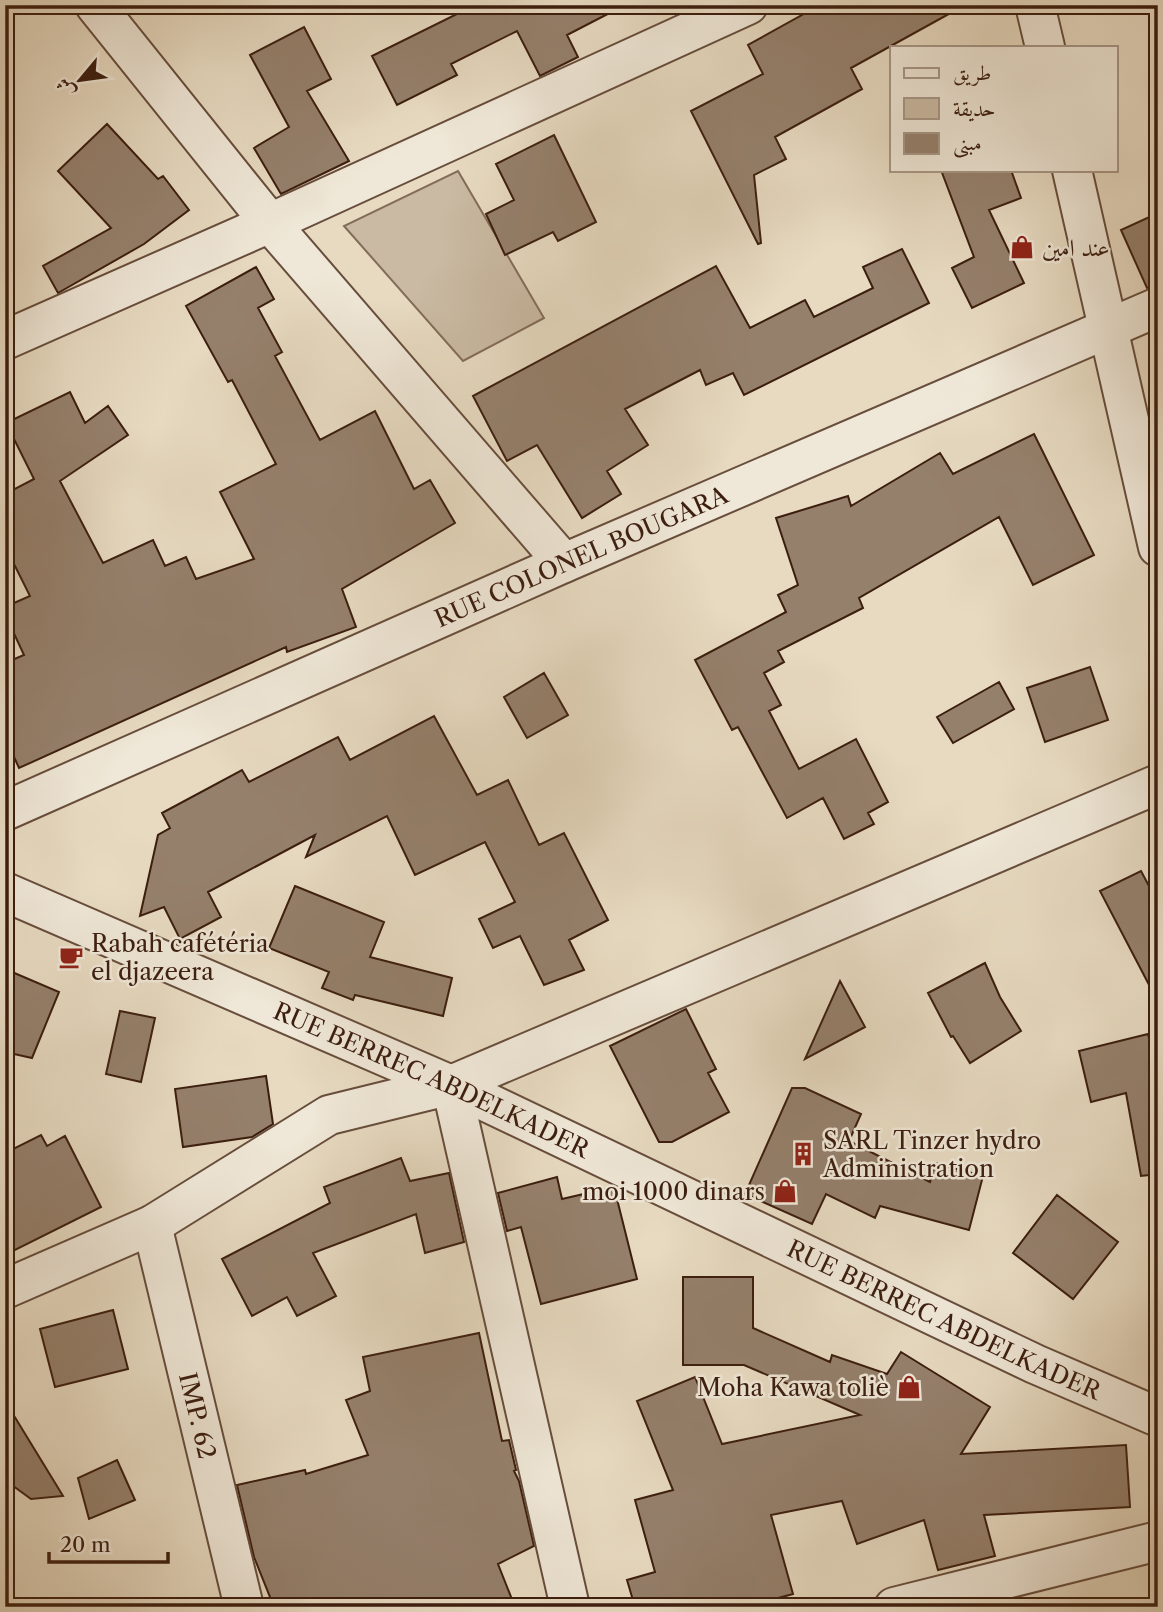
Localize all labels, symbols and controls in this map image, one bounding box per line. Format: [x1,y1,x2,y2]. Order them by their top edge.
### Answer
north arrow [46,46,116,116]
legend [890,46,1118,172]
text: طريق [953,60,991,86]
text: ش [51,74,80,102]
text: حديقة [953,96,996,122]
text: مبنى [953,130,982,158]
shop icon: عند امين [1008,233,1036,261]
place label: عند امين [1042,233,1110,262]
street label: RUE COLONEL BOUGARA [430,479,734,633]
place label: Rabah cafétéria el djazeera [91,929,269,986]
cafe icon: Rabah cafétéria el djazeera [57,943,85,971]
street label: RUE BERREC ABDELKADER [269,996,595,1164]
place label: SARL Tinzer hydro Administration [822,1126,1041,1183]
building icon: SARL Tinzer hydro Administration [789,1140,817,1168]
place label: moi 1000 dinars [582,1177,765,1206]
shop icon: moi 1000 dinars [771,1177,799,1205]
street label: RUE BERREC ABDELKADER [783,1233,1107,1406]
street label: IMP. 62 [174,1369,222,1462]
place label: Moha Kawa toliè [697,1373,889,1402]
shop icon: Moha Kawa toliè [895,1373,923,1401]
scale bar [49,1521,168,1565]
text: 20 m [60,1532,111,1557]

